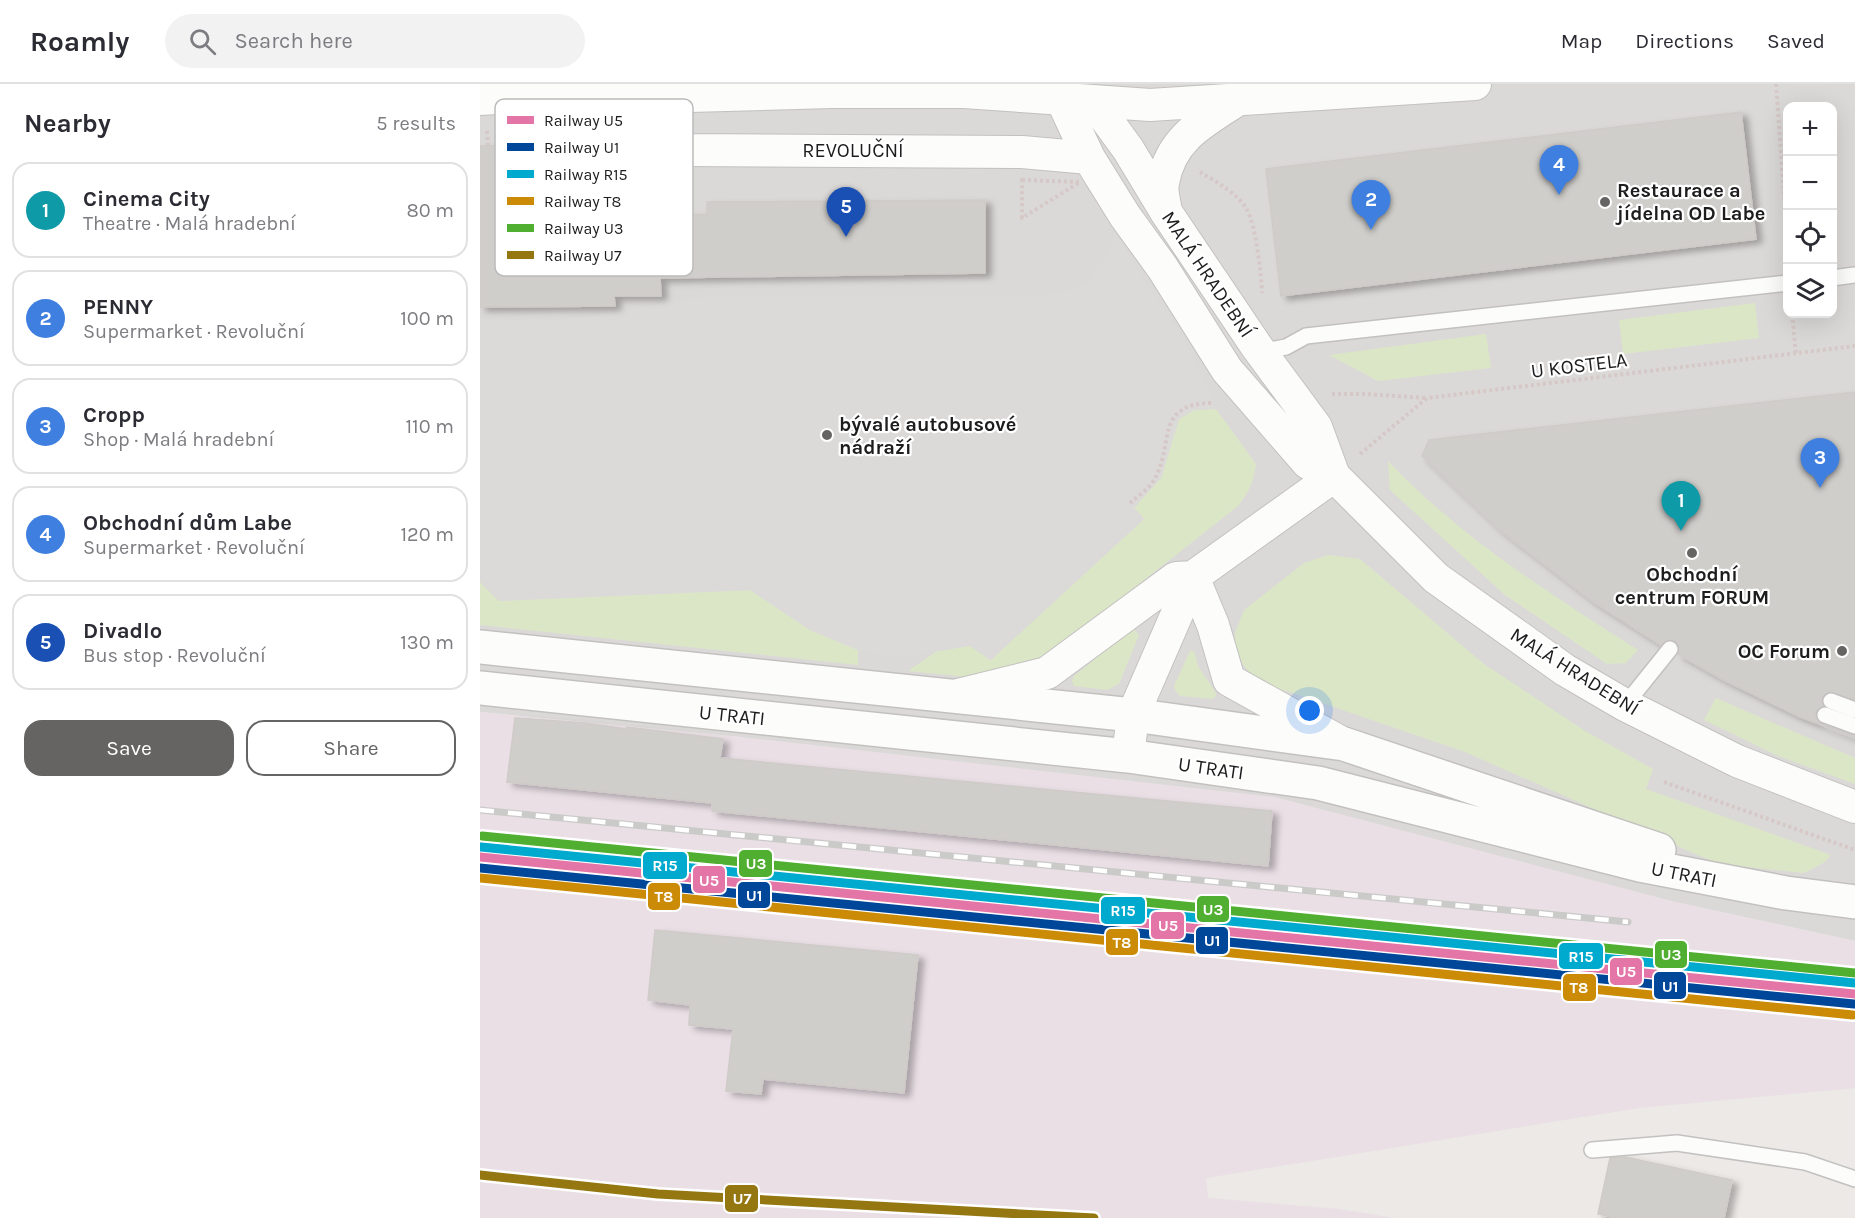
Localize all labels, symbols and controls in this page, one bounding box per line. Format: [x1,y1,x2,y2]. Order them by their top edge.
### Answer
search box [165,14,585,68]
text: Roamly [30,25,129,58]
icon: search [186,25,219,58]
text: Search here [234,28,353,54]
text: Map [1561,29,1602,53]
text: Directions [1635,29,1734,53]
text: Saved [1767,29,1825,53]
legend [495,99,693,276]
map controls [1783,102,1837,318]
button: + [1783,102,1837,156]
text: Nearby [24,108,111,139]
text: Railway U5 [544,111,623,130]
text: 5 results [376,112,456,135]
text: Railway U1 [544,138,619,157]
street label: REVOLUČNÍ [802,138,904,162]
pin: 4 [1540,146,1578,195]
button: − [1783,156,1837,210]
text: Railway R15 [544,165,628,184]
place label: Restaurace a jídelna OD Labe [1615,179,1765,225]
pin: 2 [1352,180,1390,230]
text: Cinema City [83,186,210,212]
pin: 5 [826,188,866,237]
text: Railway T8 [544,192,621,211]
marker: Restaurace a jídelna OD Labe [1598,195,1612,209]
text: 1 [42,199,49,222]
text: 80 m [406,199,454,222]
street label: MALÁ HRADEBNÍ [1157,206,1259,342]
button: locate [1783,210,1837,264]
text: Theatre · Malá hradební [83,212,296,235]
text: Railway U3 [544,219,623,238]
text: Railway U7 [544,246,622,265]
button: layers [1783,264,1837,318]
text: PENNY [83,294,153,320]
text: 2 [39,307,52,330]
text: 100 m [400,307,454,330]
text: Supermarket · Revoluční [83,320,305,343]
street label: U KOSTELA [1529,348,1629,383]
text: Cropp [83,402,145,428]
place label: bývalé autobusové nádraží [839,413,1016,459]
text: 3 [39,415,52,438]
text: 110 m [405,415,454,438]
text: Shop · Malá hradební [83,428,274,451]
marker: bývalé autobusové nádraží [820,428,834,442]
pin: 3 [1800,438,1840,488]
pin: 1 [1662,482,1700,531]
text: Obchodní dům Labe [83,510,292,536]
text: 4 [40,523,51,546]
text: 120 m [400,523,454,546]
text: Supermarket · Revoluční [83,536,305,559]
marker: Obchodní centrum FORUM [1685,546,1699,560]
place label: Obchodní centrum FORUM [1615,563,1769,609]
text: Divadlo [83,618,162,644]
street label: MALÁ HRADEBNÍ [1506,622,1644,720]
text: 5 [40,631,51,654]
text: 130 m [400,631,454,654]
place label: OC Forum [1738,640,1830,663]
text: Bus stop · Revoluční [83,644,266,667]
marker: OC Forum [1835,644,1849,658]
your location [1295,696,1324,725]
street label: U TRATI [698,701,766,730]
button: Save [24,720,234,776]
button: Share [246,720,456,776]
street label: U TRATI [1176,752,1245,785]
line badge: U3 [738,849,773,878]
line badge: R15 [642,851,688,880]
text: U3 [746,854,767,873]
text: R15 [652,856,678,875]
street label: U TRATI [1649,857,1719,892]
line badge: U5 [692,865,726,894]
text: U5 [699,871,719,890]
line badge: U1 [737,881,771,909]
line badge: T8 [647,882,681,911]
text: U1 [746,886,762,905]
text: T8 [655,887,673,906]
line badge: U3 [1196,895,1230,923]
line badge: R15 [1100,896,1146,925]
text: U3 [1203,900,1224,919]
text: R15 [1110,901,1136,920]
line badge: U5 [1150,911,1185,940]
text: U5 [1158,916,1178,935]
line badge: U1 [1195,926,1229,955]
line badge: T8 [1105,928,1139,956]
text: U1 [1204,931,1220,950]
text: T8 [1113,933,1131,952]
line badge: U3 [1654,940,1688,969]
line badge: R15 [1558,942,1604,970]
text: U3 [1661,945,1682,964]
text: R15 [1568,947,1594,966]
line badge: U5 [1609,957,1643,986]
text: U5 [1616,962,1636,981]
line badge: U1 [1653,971,1687,1000]
line badge: T8 [1562,973,1597,1002]
text: U1 [1662,977,1678,996]
text: T8 [1570,978,1588,997]
line badge: U7 [724,1184,759,1213]
text: U7 [733,1189,752,1208]

